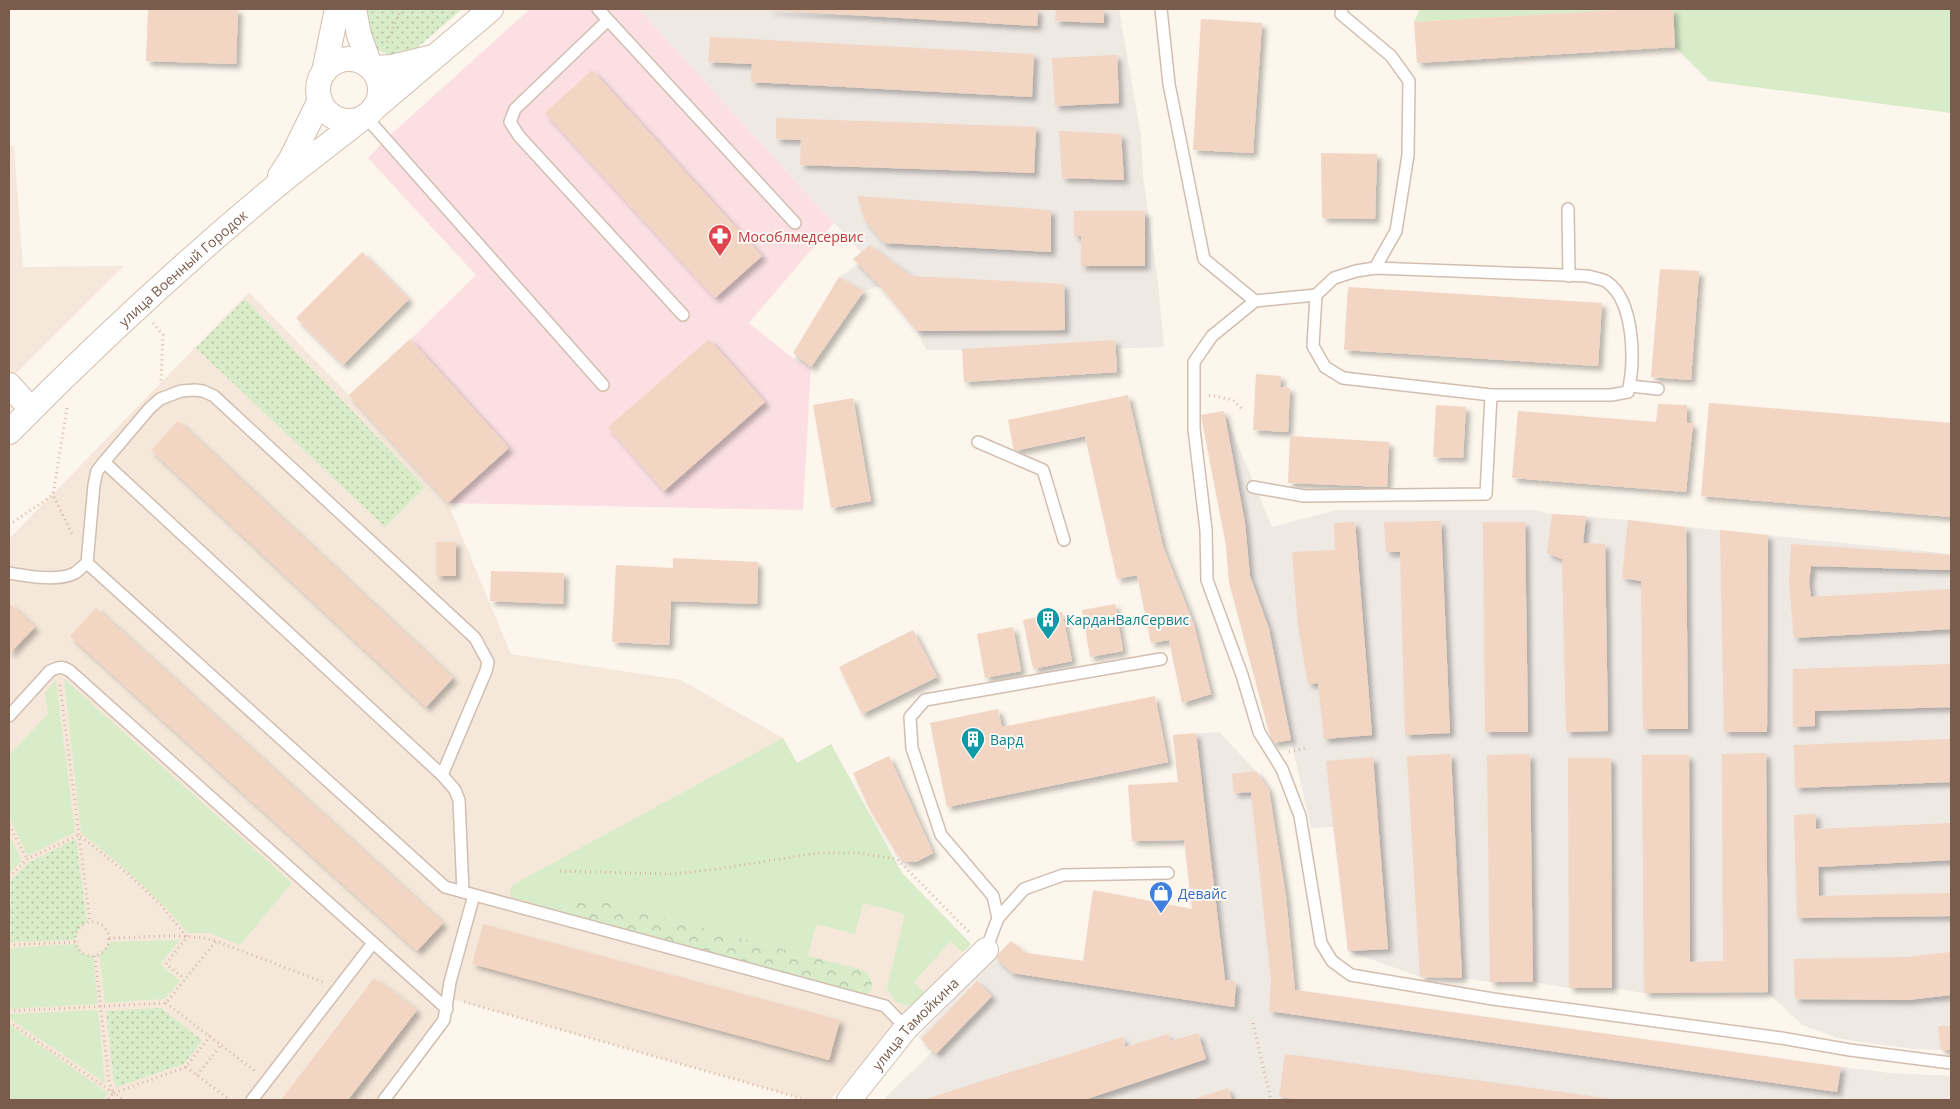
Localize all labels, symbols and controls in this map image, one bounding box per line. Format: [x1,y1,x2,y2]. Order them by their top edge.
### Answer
street label: улица Военный Городок [114,205,252,330]
pharmacy icon: Мособлмедсервис [707,223,733,257]
place label: Мособлмедсервис [738,227,864,246]
building icon: КарданВалСервис [1035,606,1061,640]
place label: КарданВалСервис [1066,610,1190,629]
building icon: Вард [960,726,986,760]
place label: Вард [990,730,1023,749]
shop icon: Девайс [1148,880,1174,914]
place label: Девайс [1178,884,1227,903]
street label: улица Тамойкина [867,973,962,1074]

